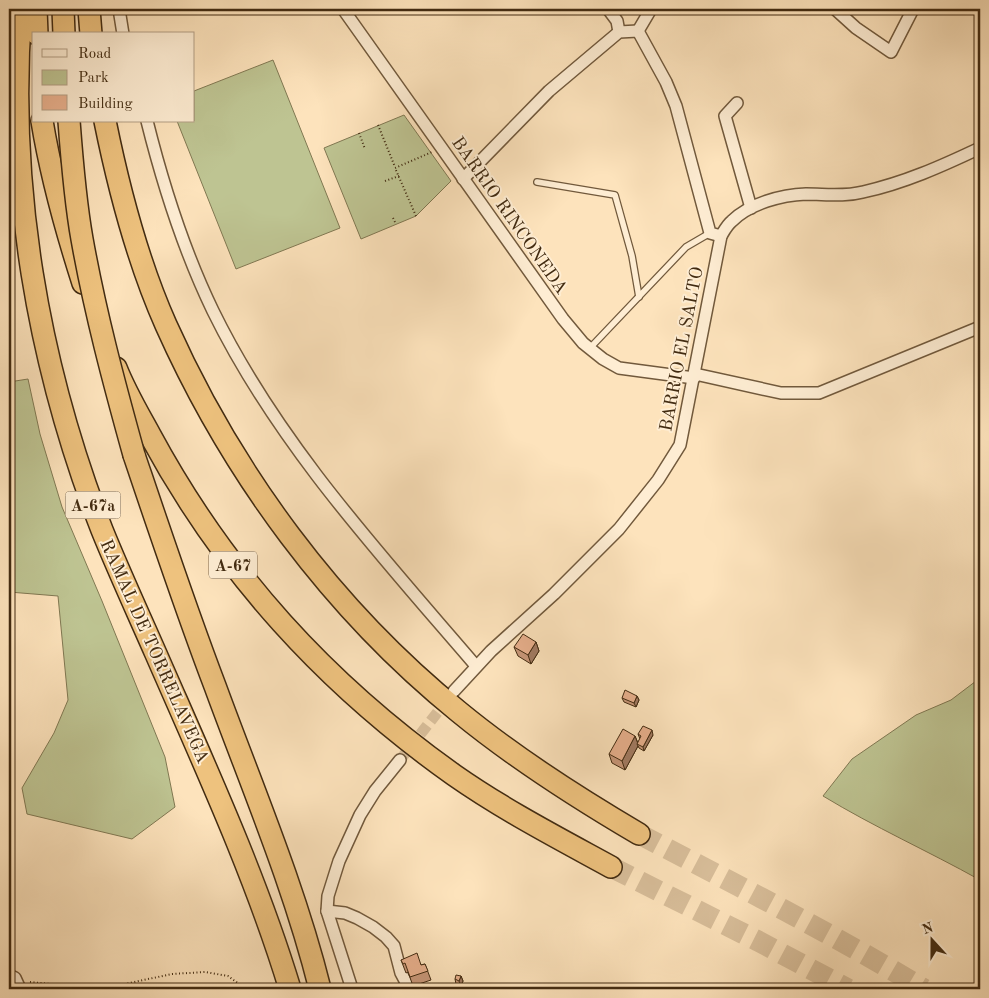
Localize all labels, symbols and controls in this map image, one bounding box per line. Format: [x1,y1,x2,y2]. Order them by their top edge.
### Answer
legend [32,32,195,122]
text: Road [78,47,112,62]
text: Park [78,71,109,86]
text: Building [78,97,133,112]
street label: BARRIO RINCONEDA [448,134,570,298]
street label: BARRIO EL SALTO [657,265,707,433]
road number: A-67a [66,492,120,518]
street label: RAMAL DE TORRELAVEGA [96,537,212,766]
road number: A-67 [209,552,257,578]
north arrow [906,916,956,966]
text: N [920,920,935,937]

